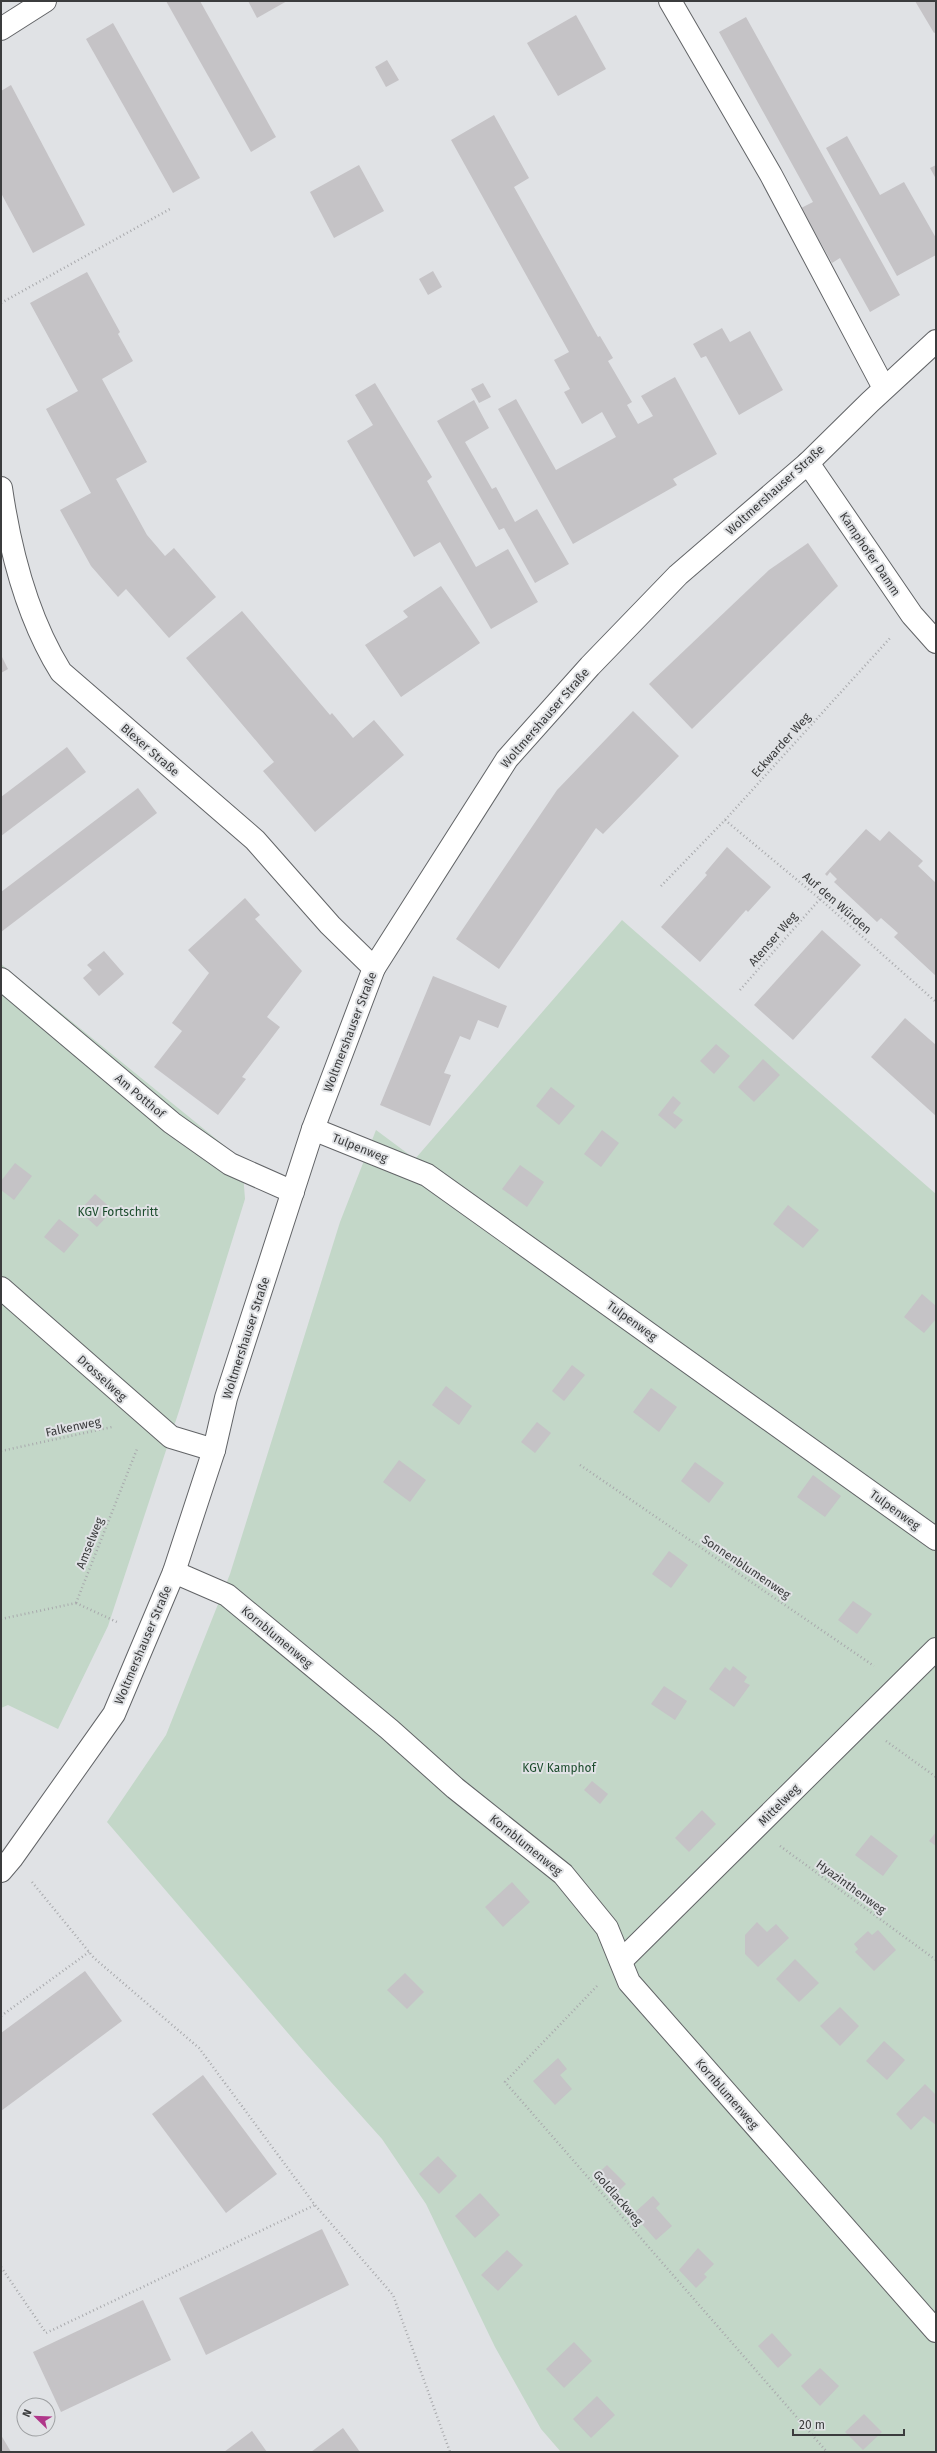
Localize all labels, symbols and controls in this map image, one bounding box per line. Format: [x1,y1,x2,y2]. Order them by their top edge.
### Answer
street label: Woltmershauser Straße [723,442,827,538]
street label: Kamphofer Damm [837,509,903,599]
street label: Woltmershauser Straße [498,665,592,771]
street label: Eckwarder Weg [749,709,814,780]
street label: Blexer Straße [118,721,182,779]
street label: Auf den Würden [800,869,874,937]
street label: Atenser Weg [746,909,801,969]
street label: Woltmershauser Straße [321,970,379,1094]
street label: Am Potthof [112,1071,168,1121]
street label: Tulpenweg [330,1131,390,1166]
park label: KGV Fortschritt [78,1205,159,1219]
street label: Woltmershauser Straße [220,1275,272,1401]
street label: Tulpenweg [604,1298,660,1344]
street label: Drosselweg [74,1352,130,1404]
street label: Falkenweg [44,1414,103,1440]
street label: Tulpenweg [867,1487,923,1533]
street label: Amselweg [73,1515,107,1571]
street label: Sonnenblumenweg [699,1532,794,1602]
street label: Woltmershauser Straße [112,1584,174,1706]
street label: Kornblumenweg [239,1603,316,1671]
park label: KGV Kamphof [522,1761,597,1775]
street label: Mittelweg [755,1781,803,1829]
street label: Kornblumenweg [487,1812,565,1879]
street label: Hyazinthenweg [814,1857,889,1917]
street label: Kornblumenweg [693,2056,762,2133]
street label: Goldlackweg [590,2168,646,2229]
north arrow [16,2397,56,2437]
text: N [20,2407,35,2419]
scale bar [793,2411,904,2437]
text: 20 m [799,2418,825,2432]

